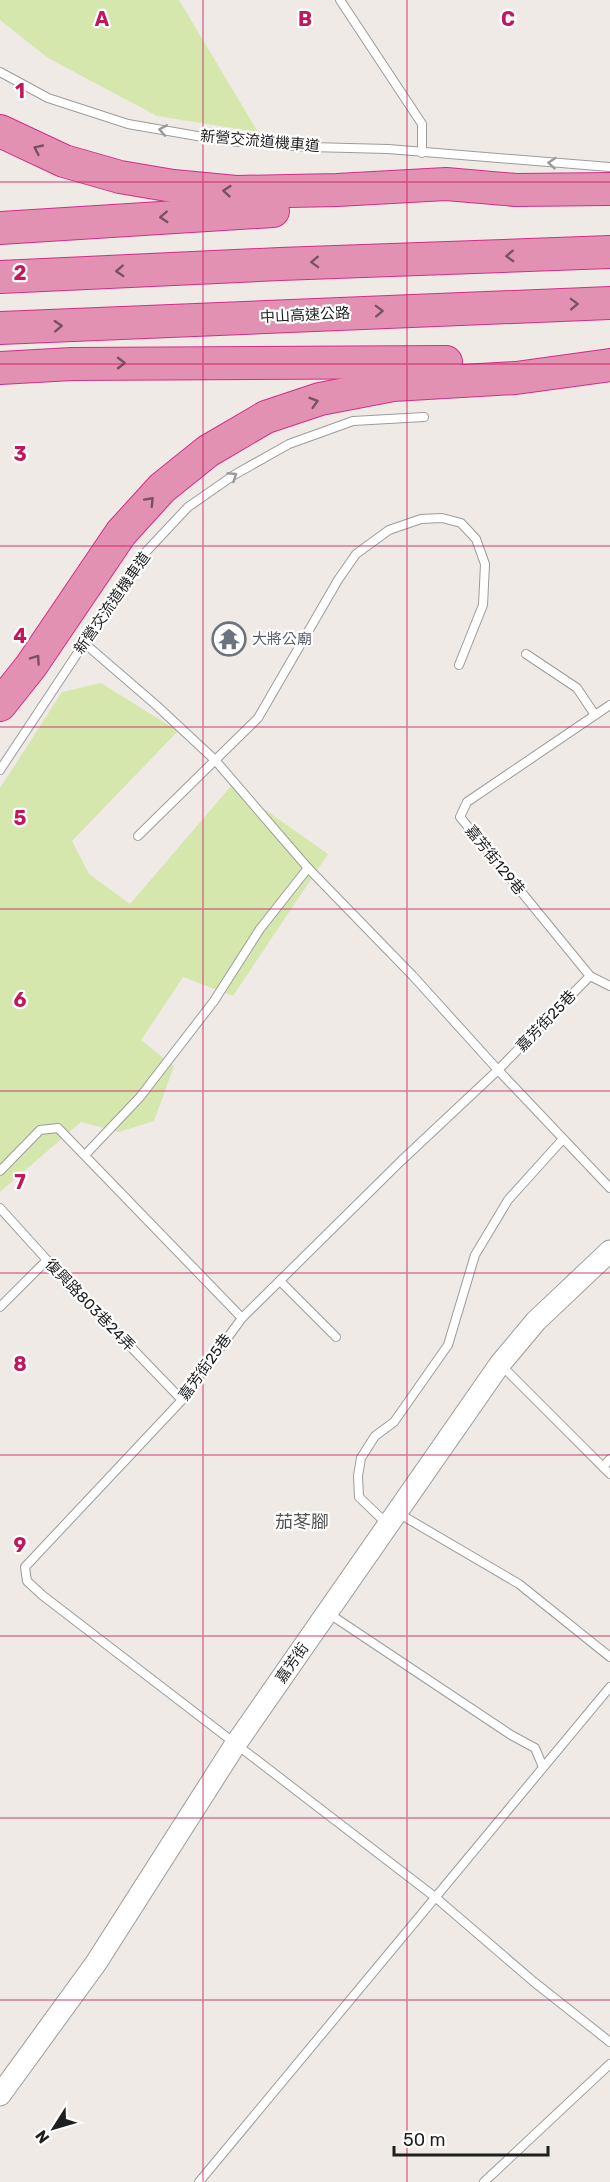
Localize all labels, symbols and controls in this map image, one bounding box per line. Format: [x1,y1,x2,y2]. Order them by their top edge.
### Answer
text: A [95,7,110,31]
text: B [298,7,312,31]
text: C [501,7,515,31]
text: 1 [15,79,25,103]
one-way arrow [158,124,168,137]
street label: 新營交流道機車道 [199,127,321,155]
one-way arrow [33,144,44,156]
one-way arrow [547,157,556,170]
one-way arrow [222,185,231,198]
one-way arrow [160,210,169,223]
one-way arrow [505,249,514,262]
one-way arrow [310,256,319,269]
text: 2 [14,261,27,285]
one-way arrow [115,265,124,278]
one-way arrow [569,298,578,310]
street label: 中山高速公路 [260,304,350,326]
one-way arrow [375,305,384,318]
one-way arrow [54,319,63,332]
one-way arrow [117,357,126,370]
one-way arrow [308,397,319,409]
text: 3 [13,442,27,466]
one-way arrow [227,472,238,483]
one-way arrow [143,498,154,508]
street label: 新營交流道機車道 [70,549,154,657]
temple icon: 大將公廟 [211,621,247,657]
text: 4 [13,624,27,648]
place label: 大將公廟 [252,630,312,648]
one-way arrow [29,655,40,666]
text: 5 [14,806,27,830]
street label: 嘉芳街129巷 [462,822,528,898]
street label: 嘉芳街25巷 [513,987,579,1055]
text: 6 [13,988,27,1012]
text: 7 [14,1170,26,1194]
street label: 復興路803巷24弄 [41,1255,139,1355]
street label: 嘉芳街25巷 [175,1330,235,1404]
text: 8 [13,1352,27,1376]
district label: 茄苳腳 [275,1511,329,1533]
text: 9 [14,1533,27,1557]
street label: 嘉芳街 [272,1639,312,1687]
north arrow [24,2098,84,2158]
scale bar [394,2119,548,2157]
text: N [31,2126,53,2147]
text: 50 m [403,2129,446,2151]

